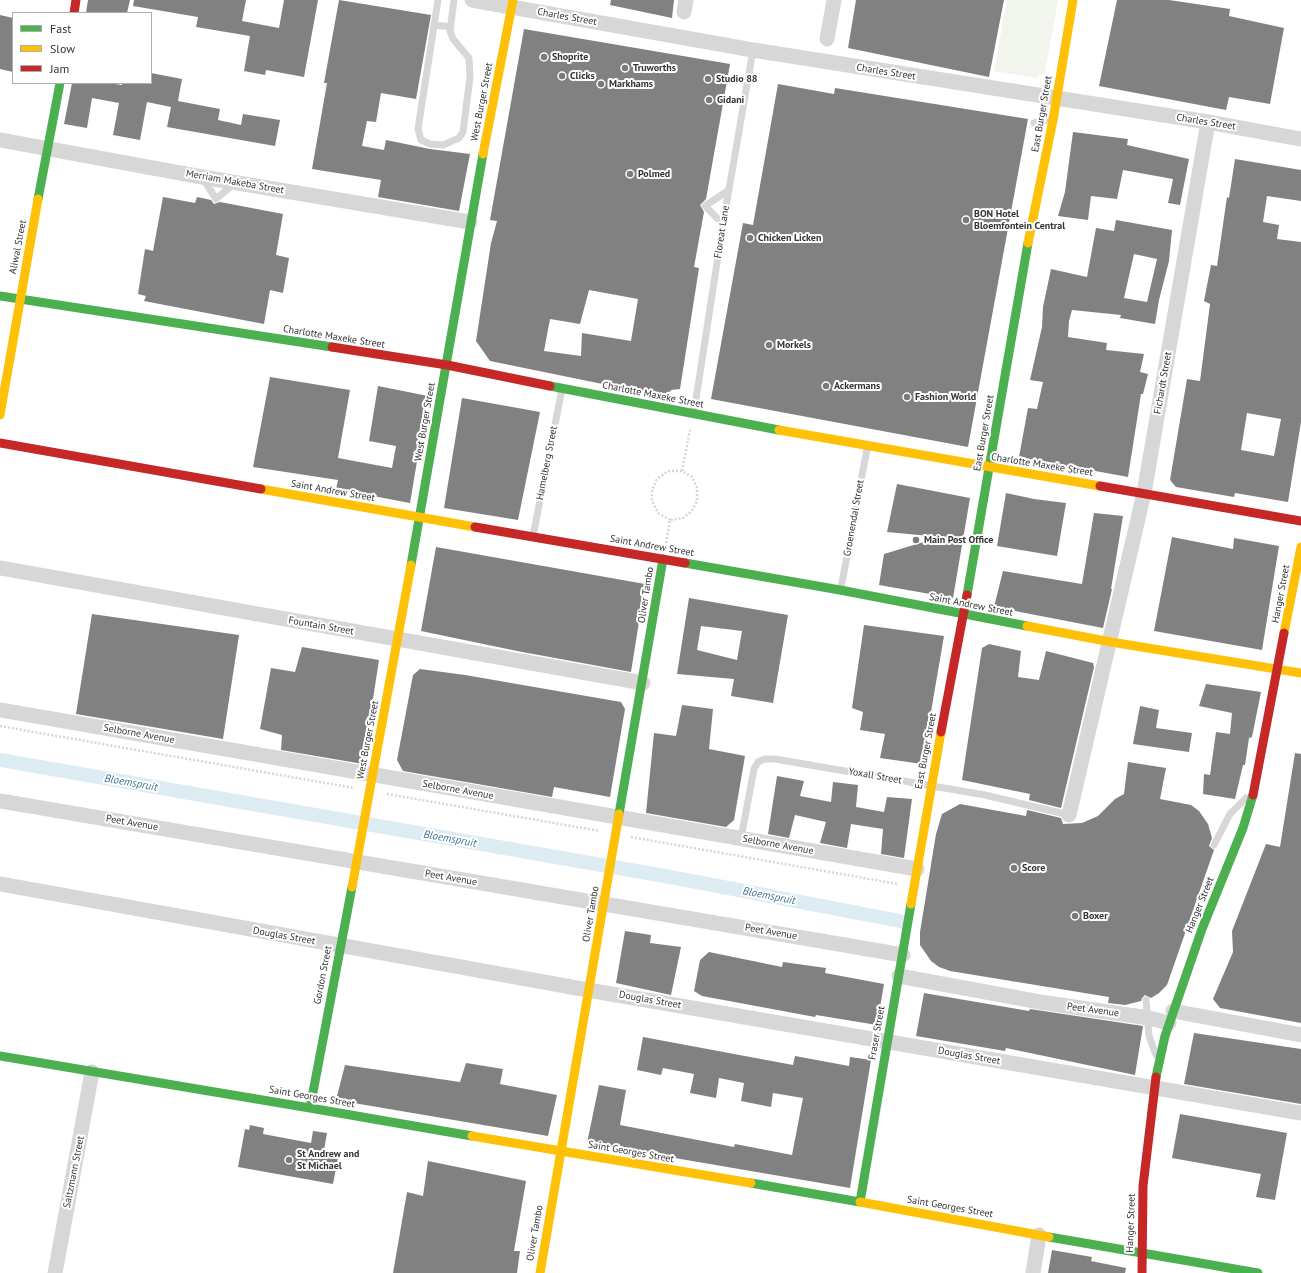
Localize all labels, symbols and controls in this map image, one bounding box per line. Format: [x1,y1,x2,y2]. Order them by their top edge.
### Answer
street label: Charles Street [536,6,598,28]
legend [12,12,152,84]
text: Fast [50,21,71,36]
text: Slow [50,41,75,56]
place label: Shoprite [552,51,588,63]
marker: Shoprite [539,52,549,62]
text: Jam [50,61,69,76]
street label: Charles Street [855,61,917,83]
street label: West Burger Street [468,62,496,142]
place label: Truworths [633,62,676,74]
marker: Truworths [620,63,630,73]
place label: Clicks [570,70,595,82]
marker: Clicks [557,71,567,81]
place label: Studio 88 [716,73,757,85]
marker: Studio 88 [703,74,713,84]
street label: East Burger Street [1029,75,1055,153]
place label: Markhams [609,78,653,90]
marker: Markhams [596,79,606,89]
place label: Gidani [717,94,744,106]
marker: Gidani [704,95,714,105]
street label: Charles Street [1175,111,1237,133]
street label: Merriam Makeba Street [185,167,285,197]
place label: Polmed [638,168,670,180]
marker: Polmed [625,169,635,179]
street label: Floreat Lane [712,205,732,259]
place label: BON Hotel Bloemfontein Central [974,208,1065,232]
marker: BON Hotel Bloemfontein Central [961,215,971,225]
street label: Aliwal Street [7,219,29,275]
place label: Chicken Licken [758,232,821,244]
marker: Chicken Licken [745,233,755,243]
street label: Charlotte Maxeke Street [282,323,386,351]
place label: Morkels [777,339,811,351]
marker: Morkels [764,340,774,350]
street label: Fichardt Street [1152,351,1174,415]
street label: Charlotte Maxeke Street [601,379,705,411]
place label: Ackermans [834,380,880,392]
marker: Ackermans [821,381,831,391]
street label: West Burger Street [412,382,438,462]
place label: Fashion World [915,391,976,403]
marker: Fashion World [902,392,912,402]
street label: East Burger Street [971,394,997,472]
street label: Hamelberg Street [534,425,560,501]
street label: Charlotte Maxeke Street [990,451,1094,479]
street label: Saint Andrew Street [290,478,376,504]
street label: Groenendal Street [841,479,867,557]
street label: Saint Andrew Street [609,533,695,559]
place label: Main Post Office [924,534,993,546]
marker: Main Post Office [911,535,921,545]
street label: Hanger Street [1269,564,1293,624]
street label: Oliver Tambo [636,566,656,624]
street label: Saint Andrew Street [928,591,1014,619]
street label: Fountain Street [287,614,355,638]
street label: West Burger Street [354,700,382,780]
street label: East Burger Street [913,712,939,790]
street label: Selborne Avenue [103,722,175,746]
street label: Yoxall Street [847,765,903,787]
water label: Bloemspruit [103,772,159,794]
street label: Selborne Avenue [422,778,494,802]
street label: Peet Avenue [105,813,159,833]
water label: Bloemspruit [422,828,478,850]
street label: Selborne Avenue [742,833,814,857]
place label: Score [1022,862,1045,874]
marker: Score [1009,863,1019,873]
street label: Peet Avenue [424,868,478,888]
street label: Hanger Street [1183,875,1217,935]
water label: Bloemspruit [741,884,797,908]
street label: Oliver Tambo [580,885,602,943]
place label: Boxer [1083,910,1108,922]
marker: Boxer [1070,911,1080,921]
street label: Peet Avenue [744,922,798,942]
street label: Douglas Street [252,925,316,947]
street label: Gordon Street [311,945,335,1005]
street label: Douglas Street [618,989,682,1011]
street label: Peet Avenue [1066,1000,1120,1020]
street label: Fraser Street [866,1005,888,1061]
street label: Douglas Street [937,1045,1001,1067]
street label: Saint Georges Street [268,1084,356,1110]
street label: Saltzmann Street [61,1135,87,1209]
street label: Saint Georges Street [587,1139,675,1165]
place label: St Andrew and St Michael [297,1148,359,1172]
marker: St Andrew and St Michael [284,1155,294,1165]
street label: Hanger Street [1124,1193,1138,1253]
street label: Saint Georges Street [906,1194,994,1220]
street label: Oliver Tambo [524,1204,546,1262]

